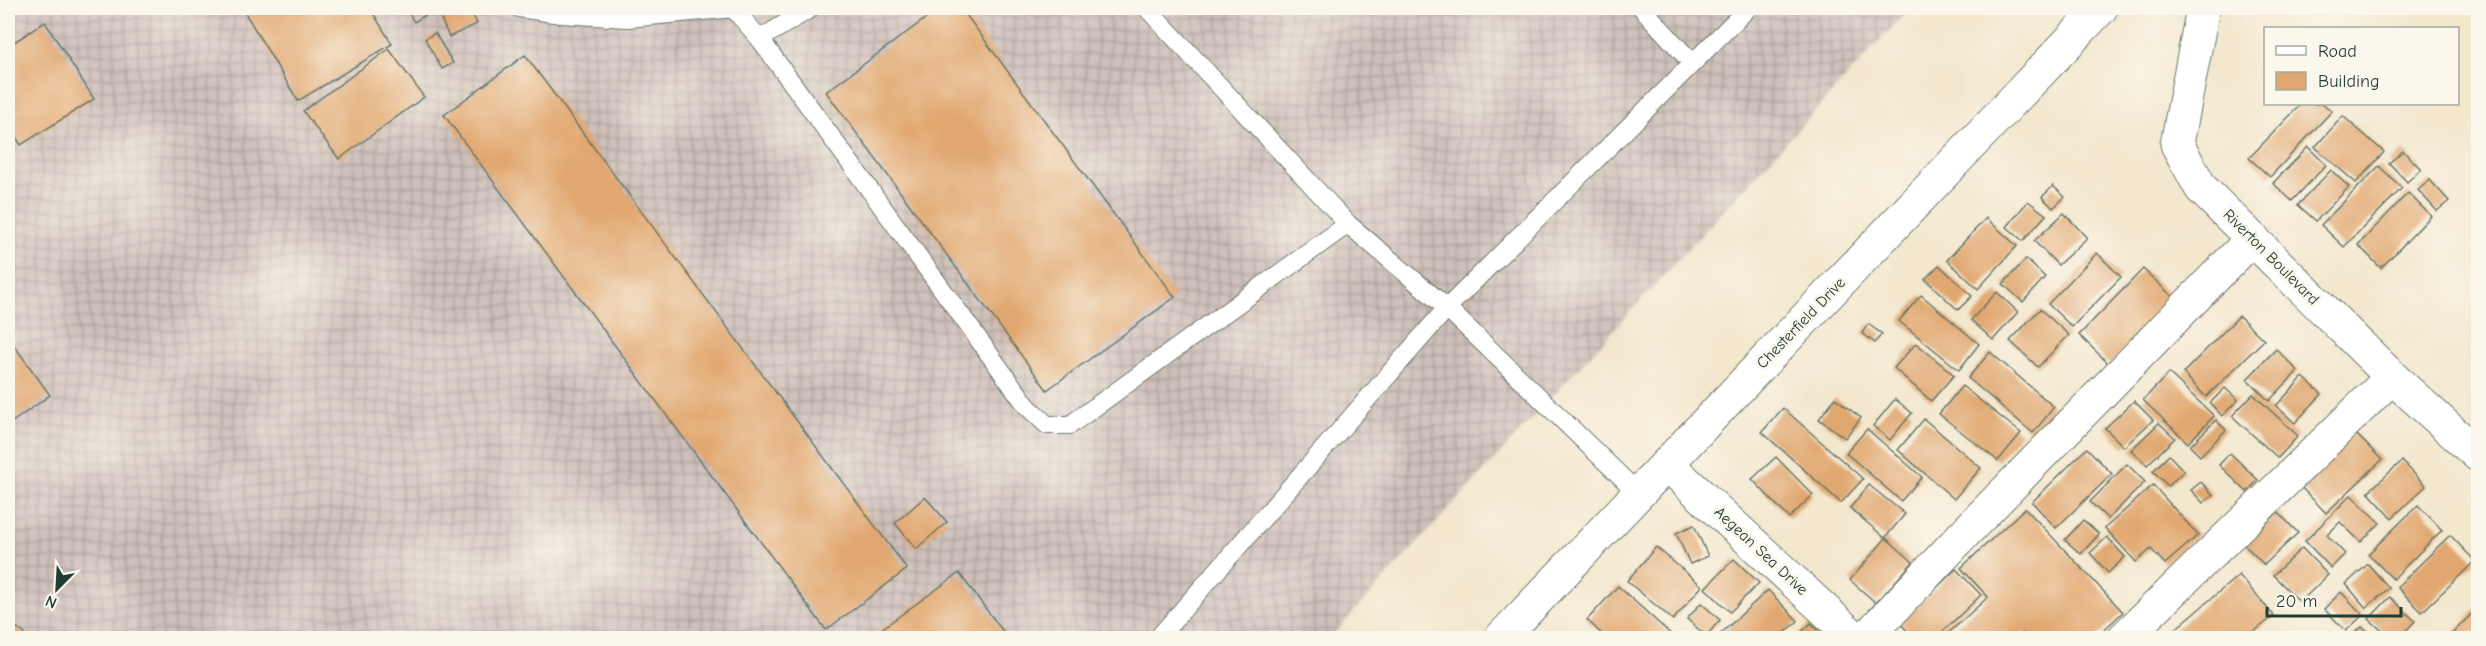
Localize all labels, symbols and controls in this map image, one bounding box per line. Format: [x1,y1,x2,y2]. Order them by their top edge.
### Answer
legend [2264,27,2459,105]
text: Road [2318,41,2357,62]
text: Building [2318,71,2380,92]
street label: Riverton Boulevard [2219,205,2323,309]
street label: Chesterfield Drive [1753,274,1849,372]
street label: Aegean Sea Drive [1711,503,1811,599]
north arrow [27,559,87,619]
scale bar [2267,580,2400,618]
text: N [43,591,60,612]
text: 20 m [2276,591,2317,612]

